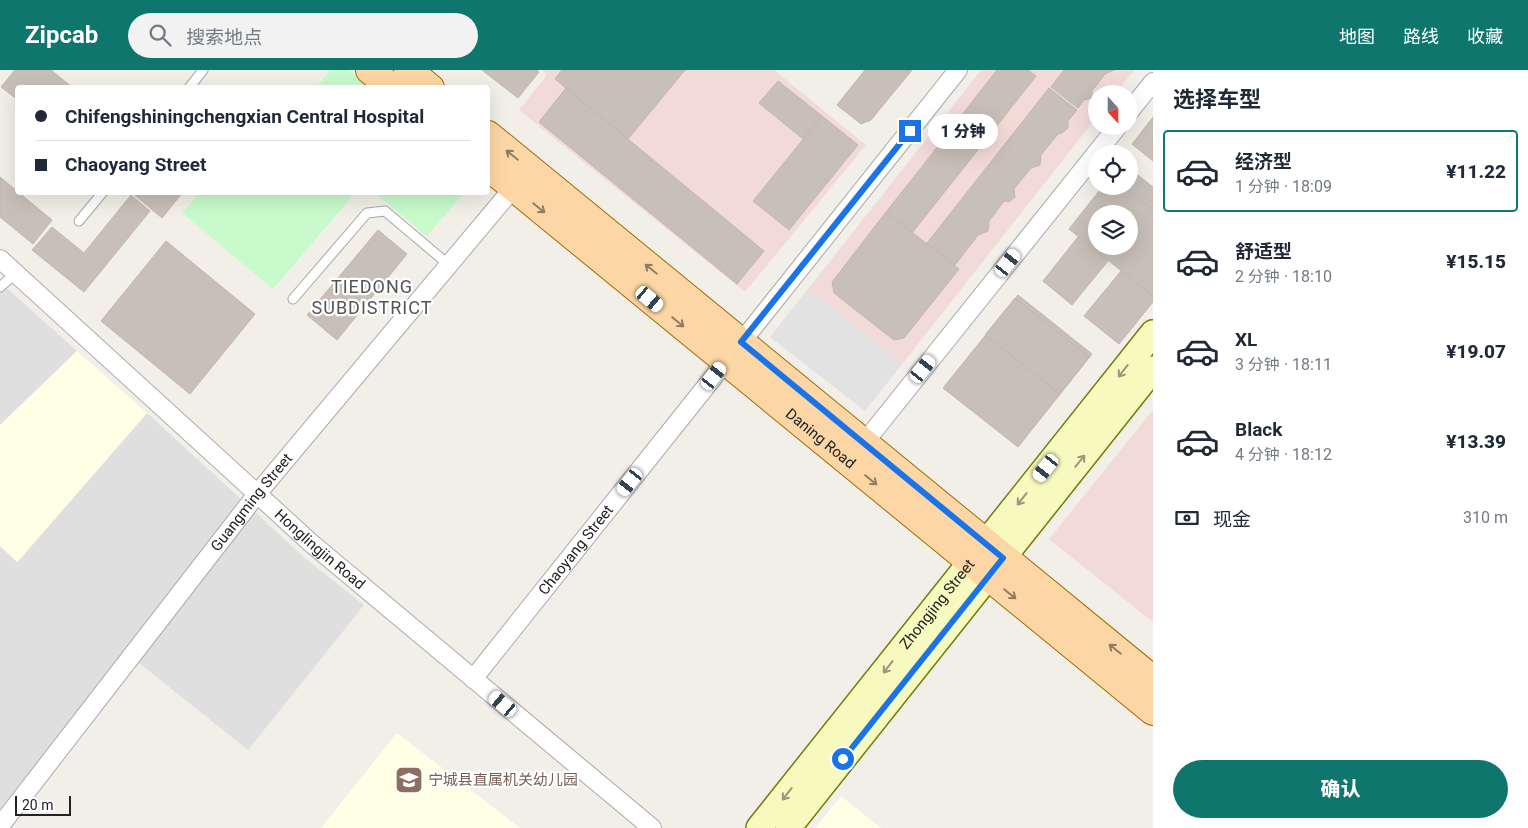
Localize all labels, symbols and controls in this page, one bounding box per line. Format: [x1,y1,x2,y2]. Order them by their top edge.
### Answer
search box [128,13,478,58]
text: Zipcab [25,21,98,49]
icon: search [146,21,174,49]
text: 搜索地点 [186,26,262,49]
text: 地图 [1339,26,1375,47]
text: 路线 [1403,26,1439,47]
text: 收藏 [1467,26,1503,47]
north arrow [1088,85,1138,135]
map controls [1088,85,1138,255]
text: 选择车型 [1173,87,1261,112]
text: Chifengshiningchengxian Central Hospital [65,105,424,128]
callout: 1 分钟 [928,114,998,148]
route end [899,120,921,142]
text: 1 分钟 [940,122,986,141]
button: locate [1088,145,1138,195]
one-way arrow [506,149,519,160]
icon: car [1175,149,1220,194]
text: 经济型 [1235,150,1292,173]
text: Chaoyang Street [65,153,207,176]
text: ¥11.22 [1446,160,1506,183]
text: 1 分钟 · 18:09 [1235,177,1332,196]
one-way arrow [532,202,545,213]
button: layers [1088,205,1138,255]
icon: car [1175,239,1220,284]
text: 舒适型 [1235,240,1292,263]
car [992,247,1023,279]
text: ¥15.15 [1446,250,1506,273]
one-way arrow [645,263,658,275]
text: 2 分钟 · 18:10 [1235,267,1332,286]
district label: TIEDONG SUBDISTRICT [312,276,432,318]
car [633,284,666,314]
one-way arrow [671,316,684,327]
text: XL [1235,328,1257,351]
icon: car [1175,329,1220,374]
text: ¥19.07 [1446,340,1506,363]
car [907,353,938,385]
text: 3 分钟 · 18:11 [1235,355,1332,374]
car [698,360,729,392]
one-way arrow [1117,365,1128,378]
street label: Daning Road [782,405,859,472]
text: Black [1235,418,1282,441]
icon: car [1175,419,1220,464]
text: ¥13.39 [1446,430,1506,453]
text: 4 分钟 · 18:12 [1235,445,1332,464]
street label: Guangming Street [207,450,296,555]
car [1030,452,1061,484]
one-way arrow [1074,455,1085,468]
car [614,466,645,498]
one-way arrow [864,475,877,486]
one-way arrow [1016,492,1027,505]
street label: Chaoyang Street [535,501,617,599]
icon: cash [1173,504,1201,532]
street label: Honglingjin Road [271,505,369,593]
text: 现金 [1213,508,1251,531]
text: 310 m [1463,508,1508,527]
street label: Zhongjing Street [896,556,978,653]
one-way arrow [1004,589,1017,600]
one-way arrow [1109,644,1122,655]
one-way arrow [882,660,893,673]
car [486,689,519,719]
route start [832,748,854,770]
button: 确认 [1173,760,1508,818]
school or university icon: 宁城县直属机关幼儿园 [394,765,424,795]
place label: 宁城县直属机关幼儿园 [428,771,578,789]
one-way arrow [781,787,792,800]
scale bar [15,793,71,816]
text: 20 m [22,797,54,813]

